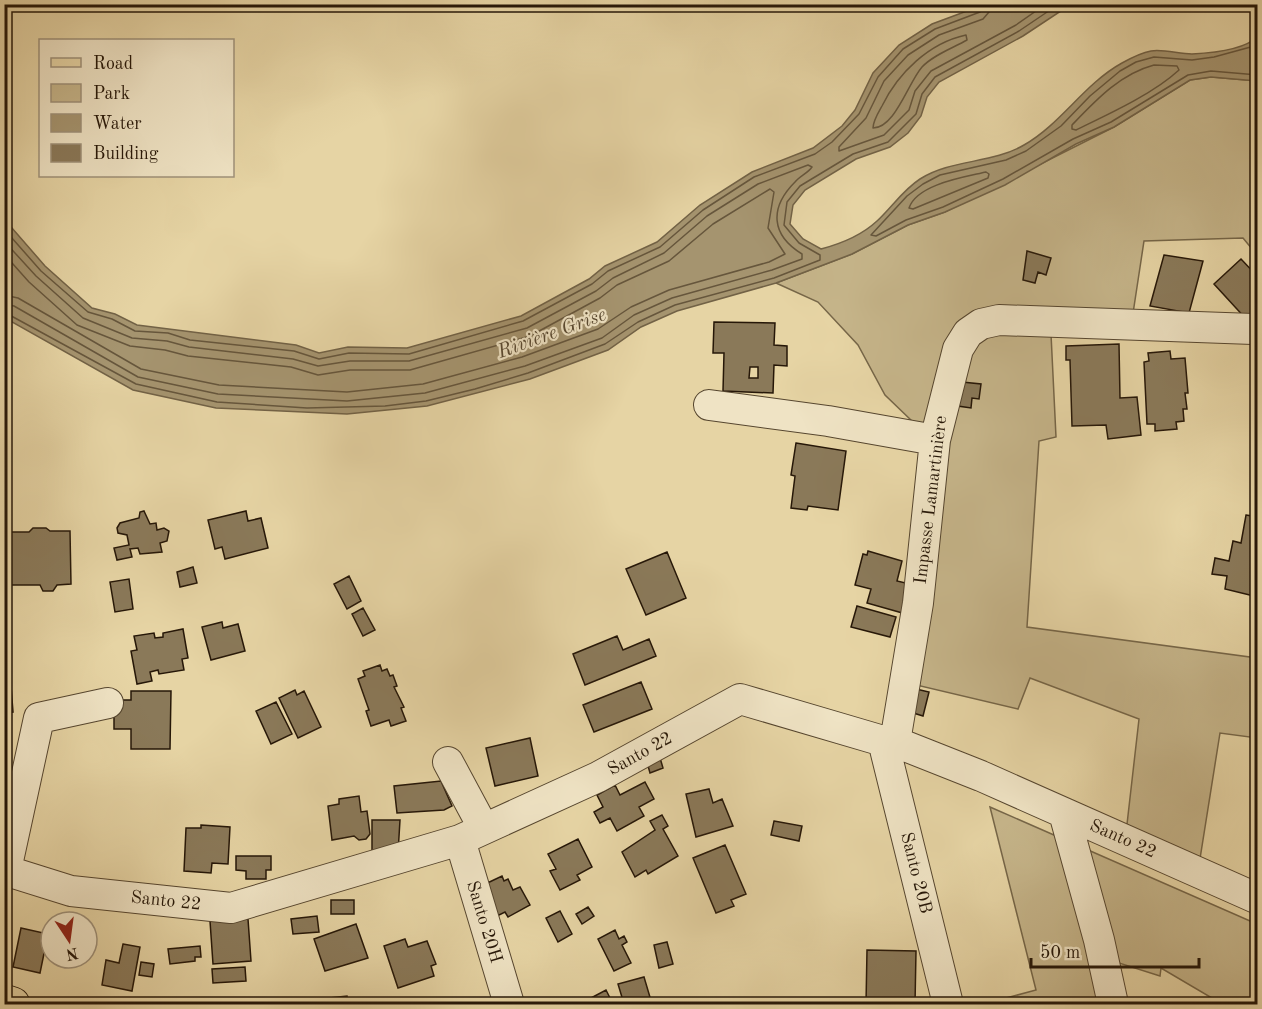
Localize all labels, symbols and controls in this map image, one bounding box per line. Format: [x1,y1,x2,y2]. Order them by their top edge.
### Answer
legend [39,39,234,177]
text: Road [93,55,133,73]
text: Park [93,85,130,103]
text: Water [93,115,142,133]
text: Building [93,145,159,163]
water label: Rivière Grise [494,305,609,363]
street label: Impasse Lamartinière [912,415,950,585]
street label: Santo 22 [605,729,675,779]
street label: Santo 22 [1087,816,1159,862]
street label: Santo 20B [897,830,935,916]
street label: Santo 20H [463,879,505,965]
street label: Santo 22 [130,888,202,914]
north arrow [39,910,99,970]
scale bar [1031,931,1199,969]
text: N [63,943,80,962]
text: 50 m [1040,944,1080,962]

